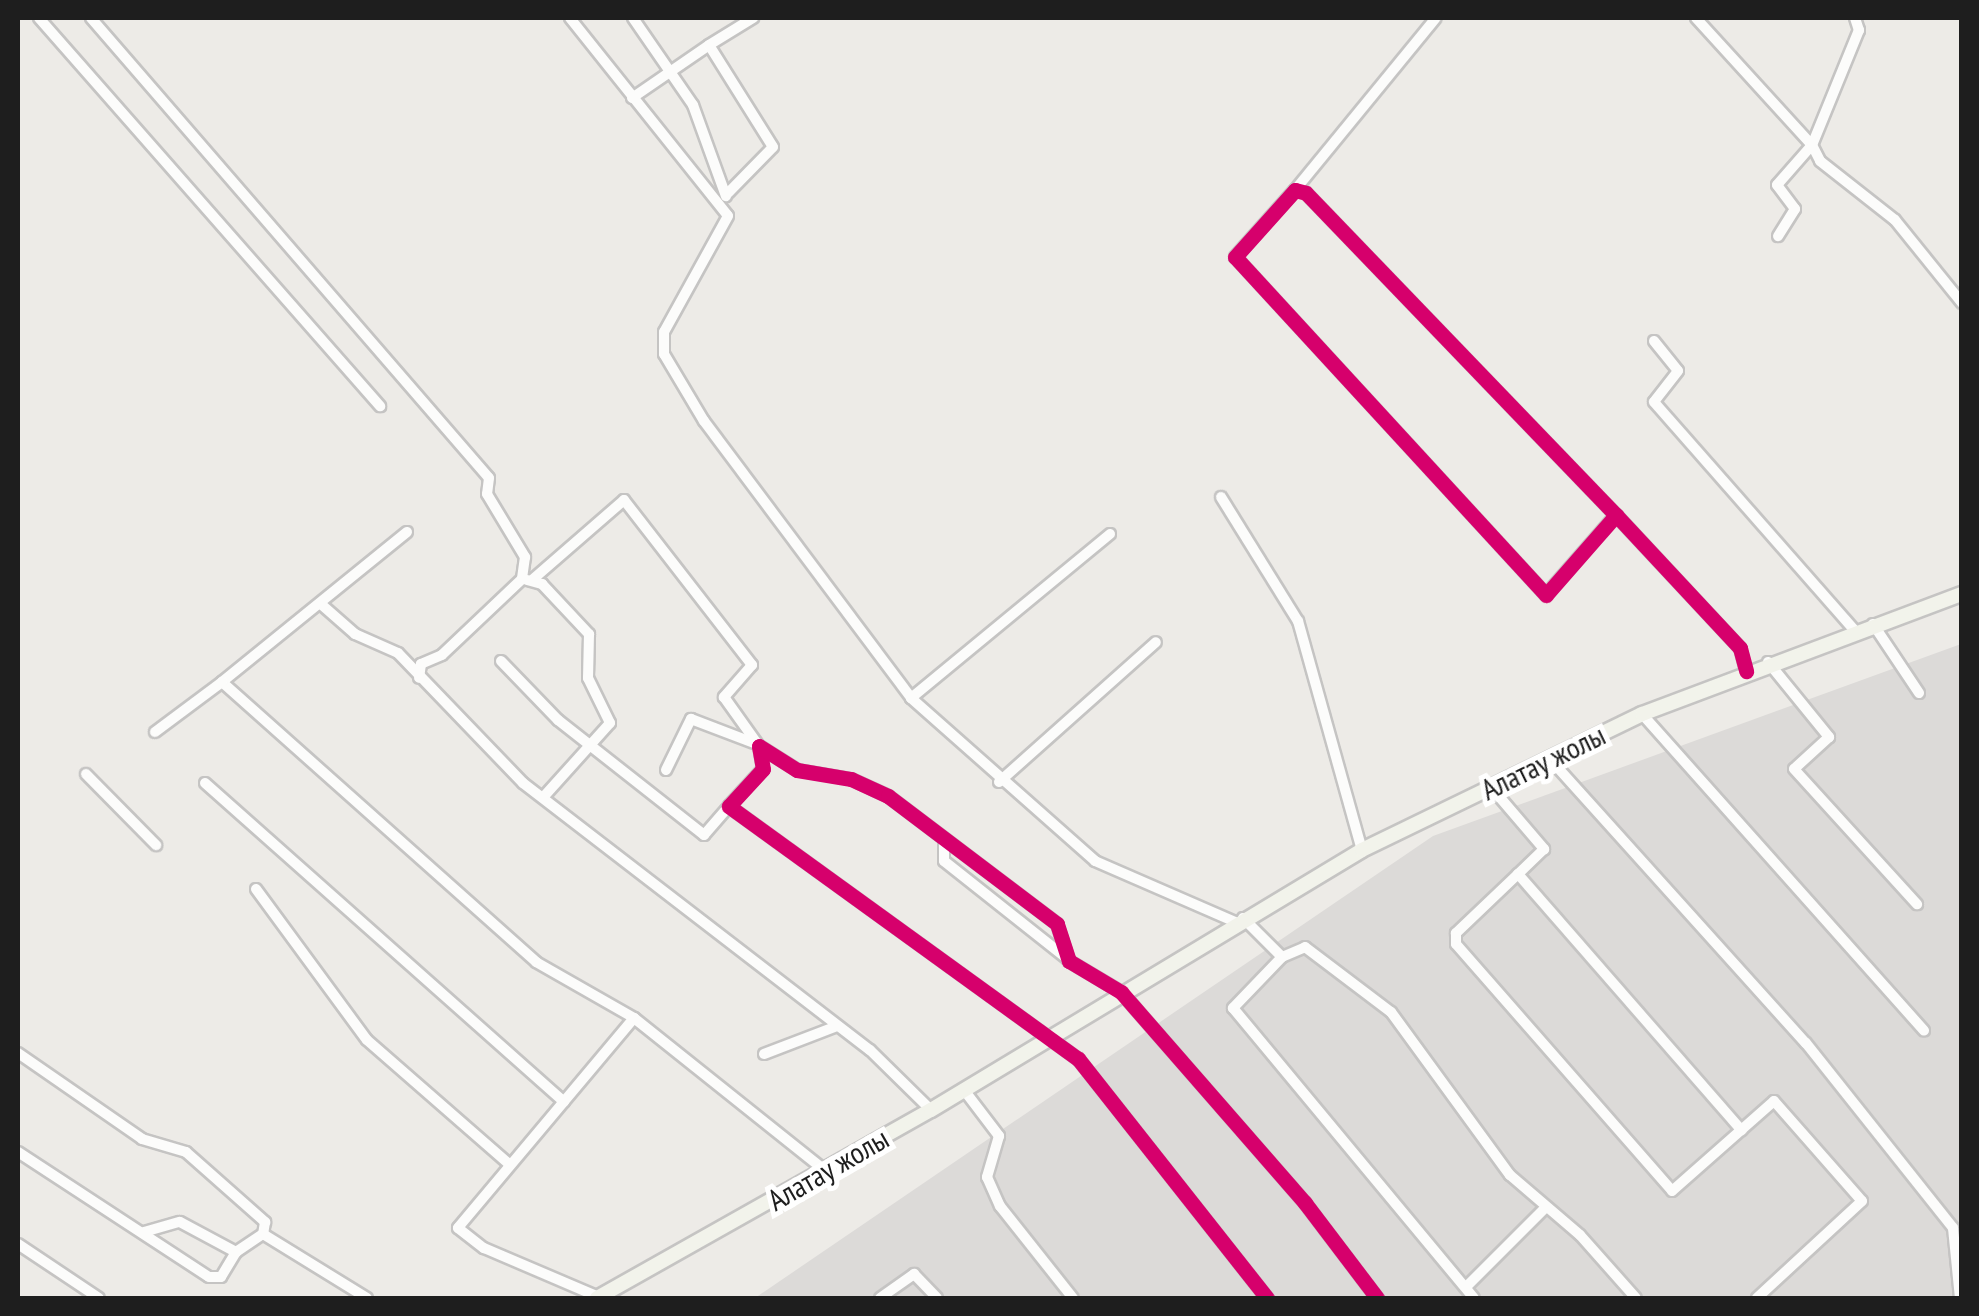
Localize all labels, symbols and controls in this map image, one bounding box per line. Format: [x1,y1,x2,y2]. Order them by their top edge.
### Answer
street label: Алатау жолы [1475,716,1611,808]
street label: Алатау жолы [761,1120,895,1218]

